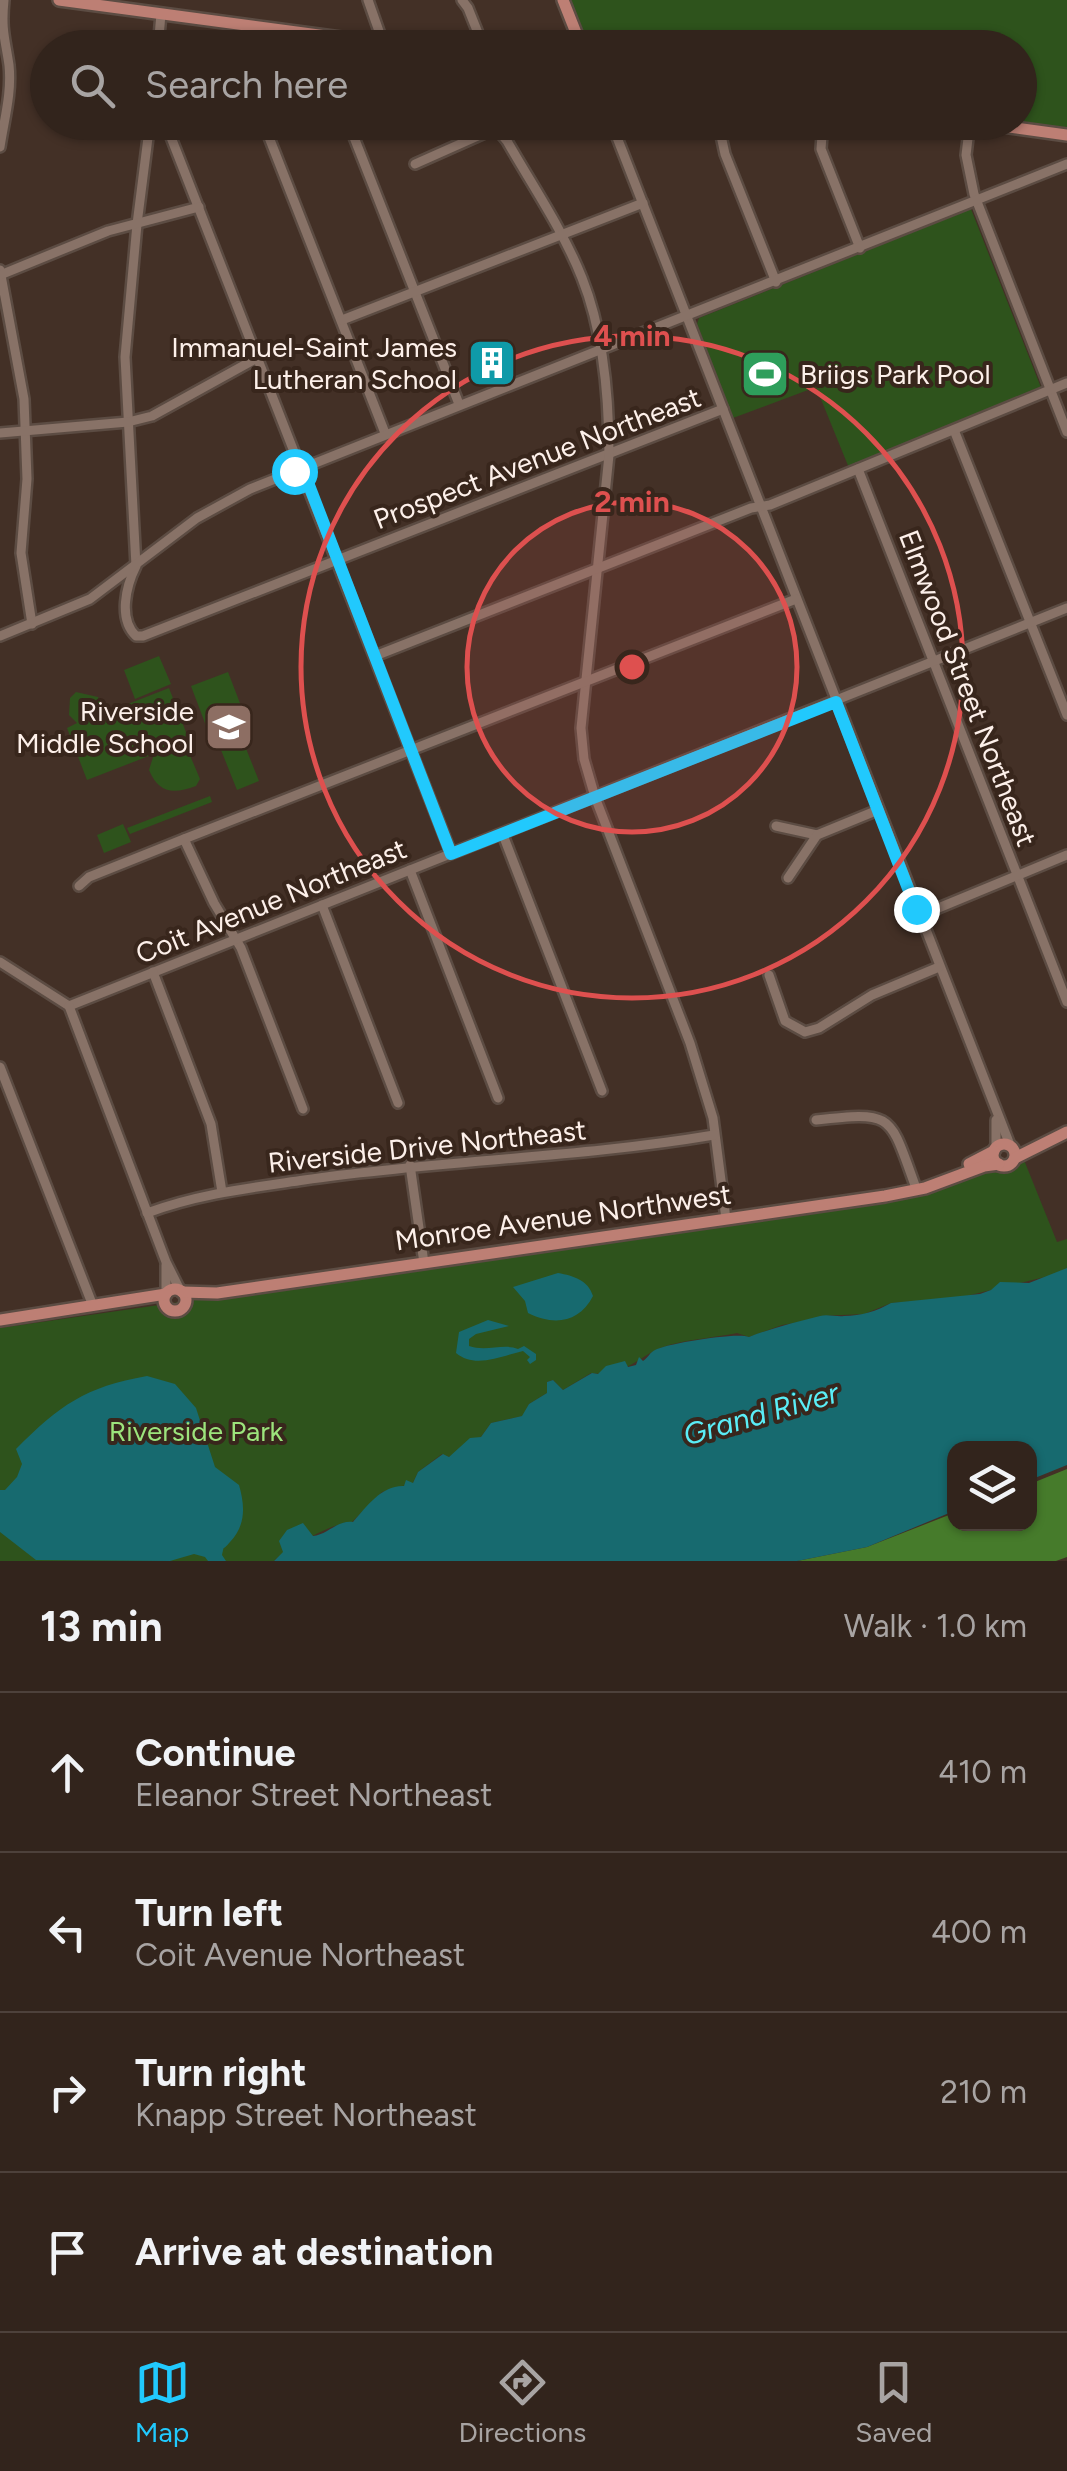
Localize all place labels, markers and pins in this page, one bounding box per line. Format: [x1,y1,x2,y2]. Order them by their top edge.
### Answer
place label: Immanuel-Saint James Lutheran School [171,330,457,396]
building icon: Immanuel-Saint James Lutheran School [466,337,518,389]
sports icon: Briigs Park Pool [739,348,791,400]
place label: Briigs Park Pool [800,357,991,391]
centre of rings [614,649,650,685]
place label: Riverside Middle School [16,694,194,760]
school or university icon: Riverside Middle School [203,701,255,753]

